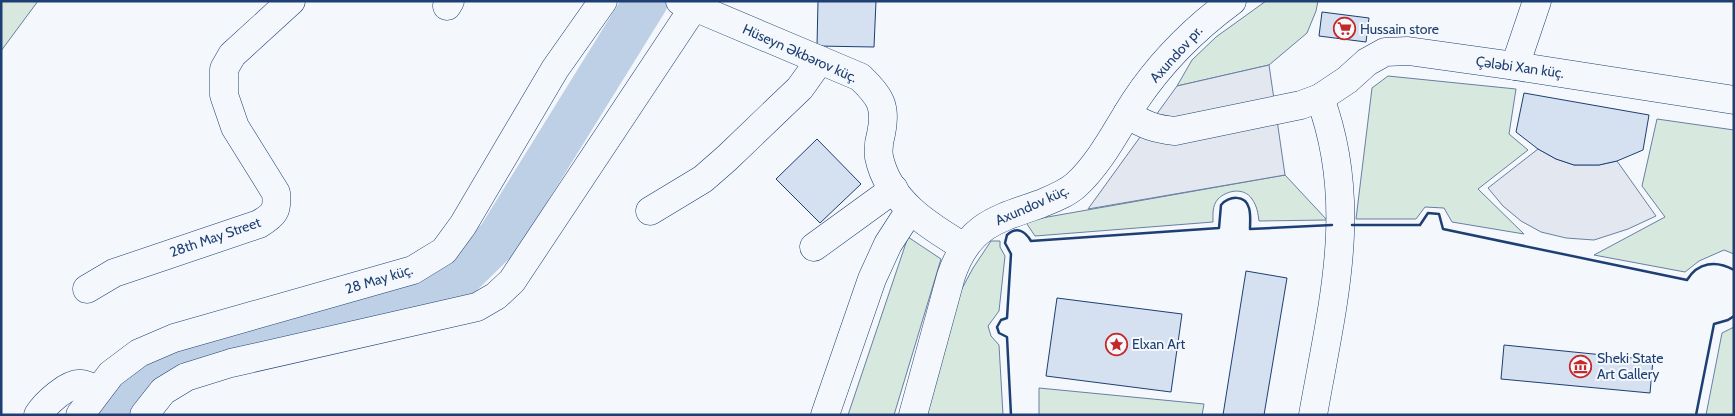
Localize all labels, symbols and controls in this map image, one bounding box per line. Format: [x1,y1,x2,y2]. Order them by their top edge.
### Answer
supermarket icon: Hussain store [1332,17,1356,41]
street label: Hüseyn Əkbərov küç. [740,20,860,86]
place label: Hussain store [1360,20,1439,38]
street label: Axundov pr. [1146,22,1206,86]
street label: Çələbi Xan küç. [1475,52,1565,82]
street label: Axundov küç. [992,181,1072,229]
street label: 28th May Street [167,213,263,261]
street label: 28 May küç. [343,260,415,298]
place icon: Elxan Art [1104,332,1128,356]
place label: Elxan Art [1132,335,1185,353]
place label: Sheki State Art Gallery [1597,349,1663,383]
museum icon: Sheki State Art Gallery [1569,354,1593,378]

